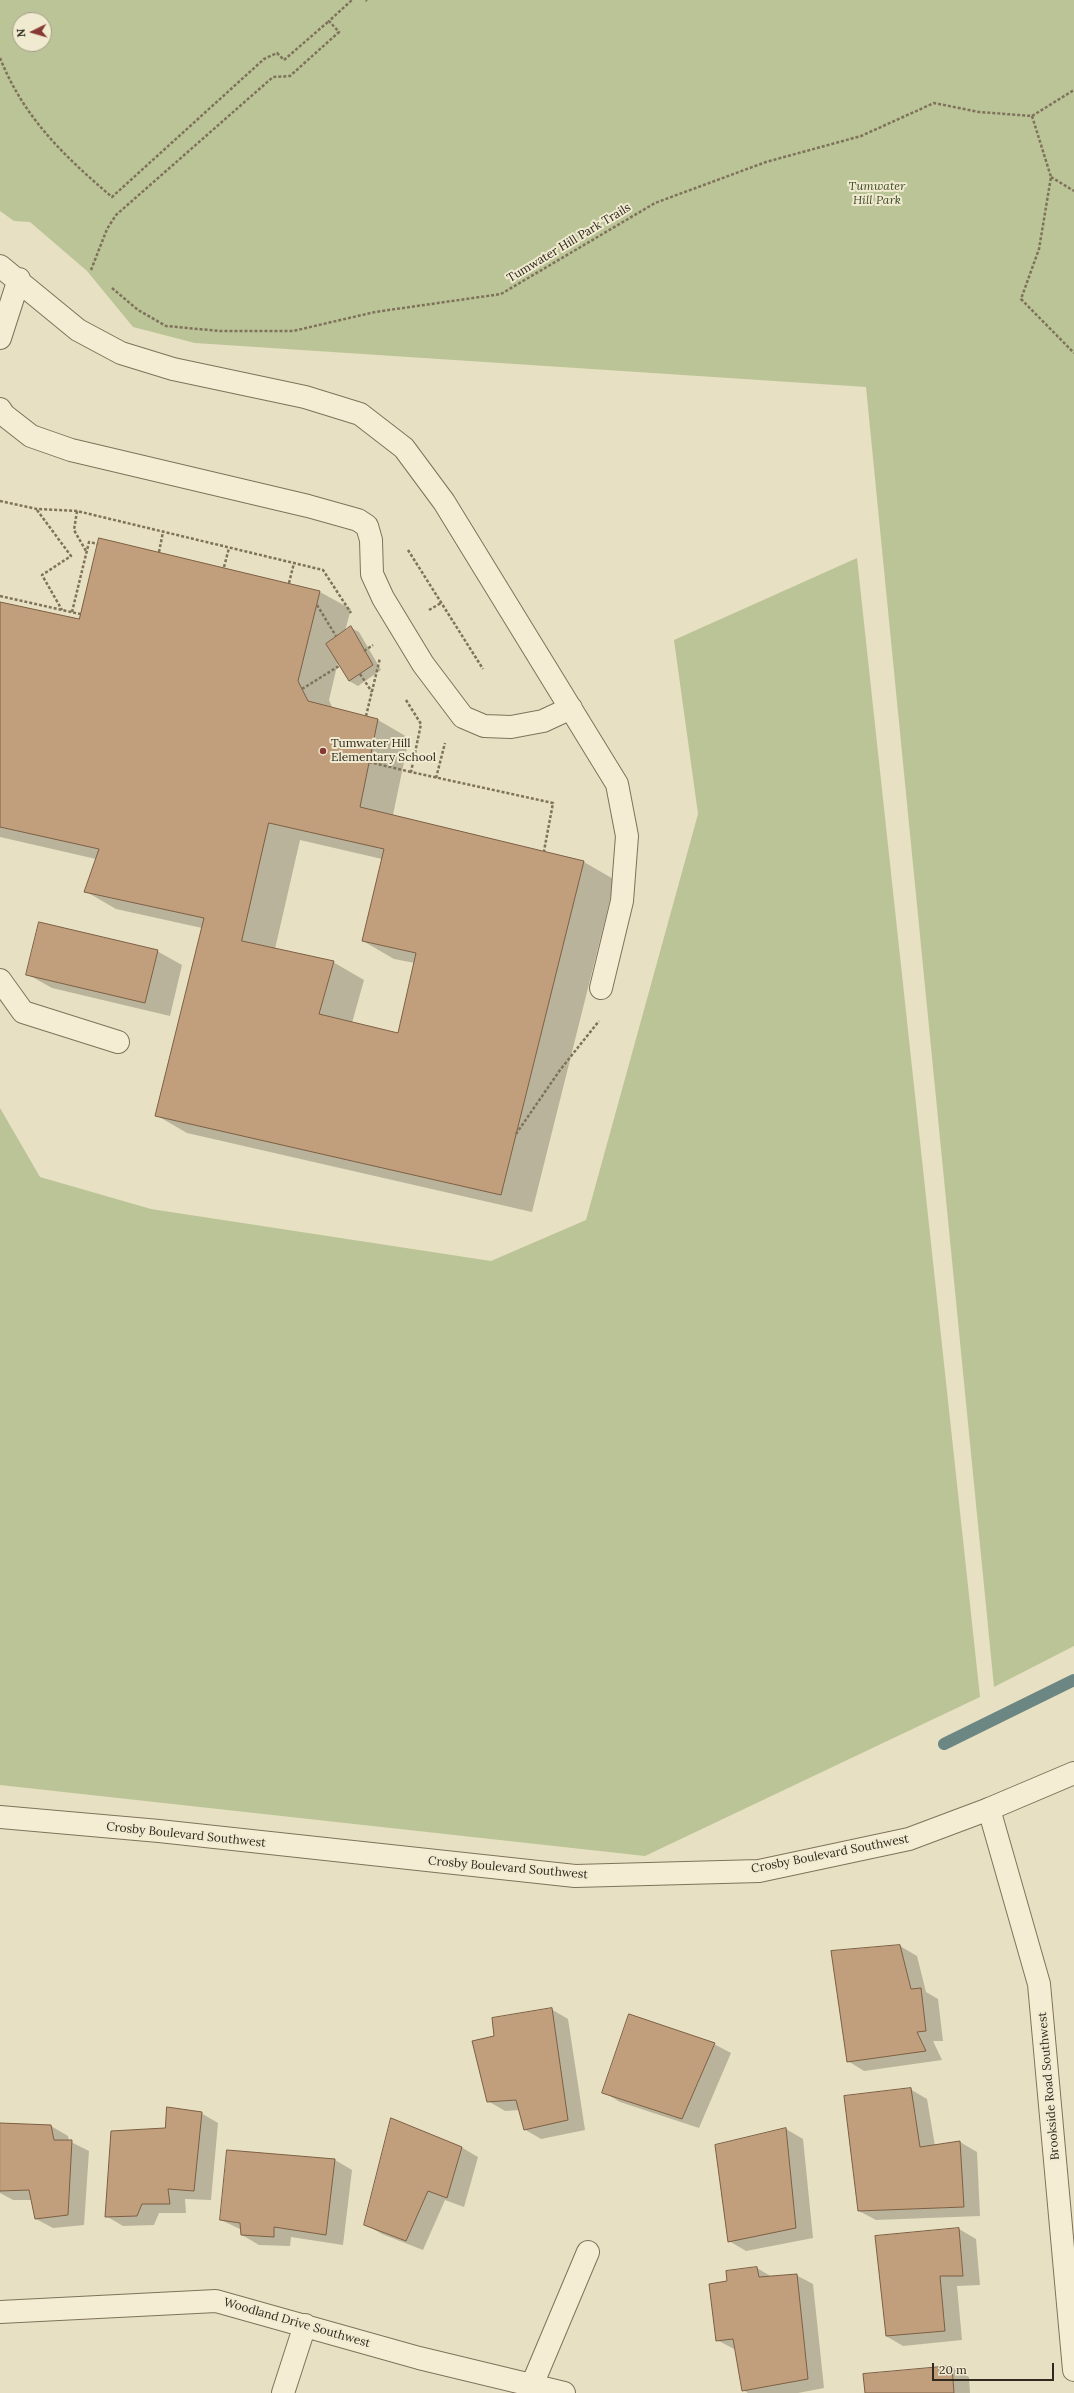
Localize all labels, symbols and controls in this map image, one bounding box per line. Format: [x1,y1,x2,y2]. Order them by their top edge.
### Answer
north arrow [12,12,52,52]
text: N [14,28,28,38]
park label: Tumwater Hill Park [849,180,905,208]
street label: Tumwater Hill Park Trails [504,200,634,286]
place label: Tumwater Hill Elementary School [331,737,436,765]
marker: Tumwater Hill Elementary School [318,746,328,756]
street label: Crosby Boulevard Southwest [106,1819,266,1851]
street label: Crosby Boulevard Southwest [750,1832,910,1876]
street label: Crosby Boulevard Southwest [428,1854,588,1882]
street label: Brookside Road Southwest [1035,2011,1063,2161]
street label: Woodland Drive Southwest [222,2295,372,2351]
scale bar [934,2355,1056,2381]
text: 20 m [939,2362,967,2377]

